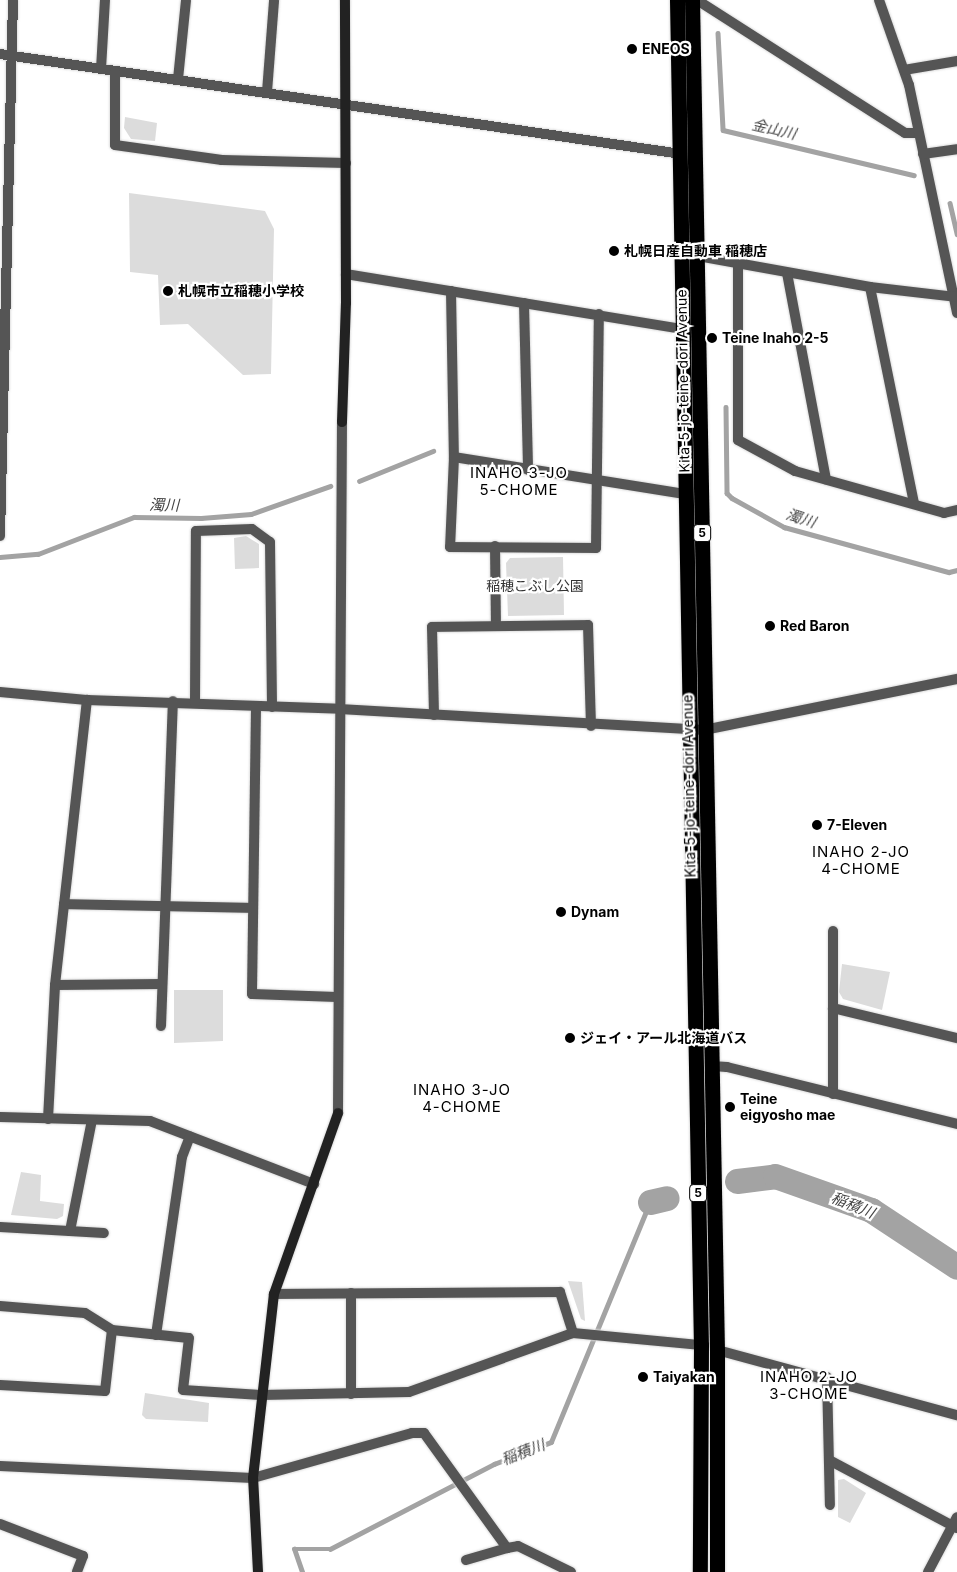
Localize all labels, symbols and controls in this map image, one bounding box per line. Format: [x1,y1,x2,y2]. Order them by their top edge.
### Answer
place label: ENEOS [642,41,690,57]
marker: ENEOS [626,43,638,55]
water label: 金山川 [750,115,798,143]
place label: 札幌日産自動車 稲穂店 [624,243,767,259]
marker: 札幌日産自動車 稲穂店 [608,245,620,257]
place label: 札幌市立稲穂小学校 [178,283,304,299]
marker: 札幌市立稲穂小学校 [162,285,174,297]
street label: Kita-5-jo-teine-dori Avenue [673,289,693,473]
place label: Teine Inaho 2-5 [722,330,828,346]
marker: Teine Inaho 2-5 [706,332,718,344]
district label: INAHO 3-JO 5-CHOME [469,463,569,498]
water label: 濁川 [149,496,179,514]
water label: 濁川 [784,505,818,531]
road number: 5 [692,524,712,542]
park label: 稲穂こぶし公園 [486,578,584,594]
place label: Red Baron [780,618,850,634]
marker: Red Baron [764,620,776,632]
street label: Kita-5-jo-teine-dori Avenue [679,694,699,878]
place label: 7-Eleven [827,817,887,833]
marker: 7-Eleven [811,819,823,831]
district label: INAHO 2-JO 4-CHOME [811,842,911,877]
place label: Dynam [571,904,619,920]
marker: Dynam [555,906,567,918]
place label: ジェイ・アール北海道バス [580,1030,747,1046]
marker: ジェイ・アール北海道バス [564,1032,576,1044]
district label: INAHO 3-JO 4-CHOME [412,1080,512,1115]
place label: Teine eigyosho mae [740,1091,835,1124]
marker: Teine eigyosho mae [724,1101,736,1113]
road number: 5 [688,1184,708,1202]
water label: 稲積川 [829,1188,877,1222]
district label: INAHO 2-JO 3-CHOME [759,1367,859,1402]
place label: Taiyakan [653,1369,715,1385]
marker: Taiyakan [637,1371,649,1383]
water label: 稲積川 [499,1436,547,1468]

